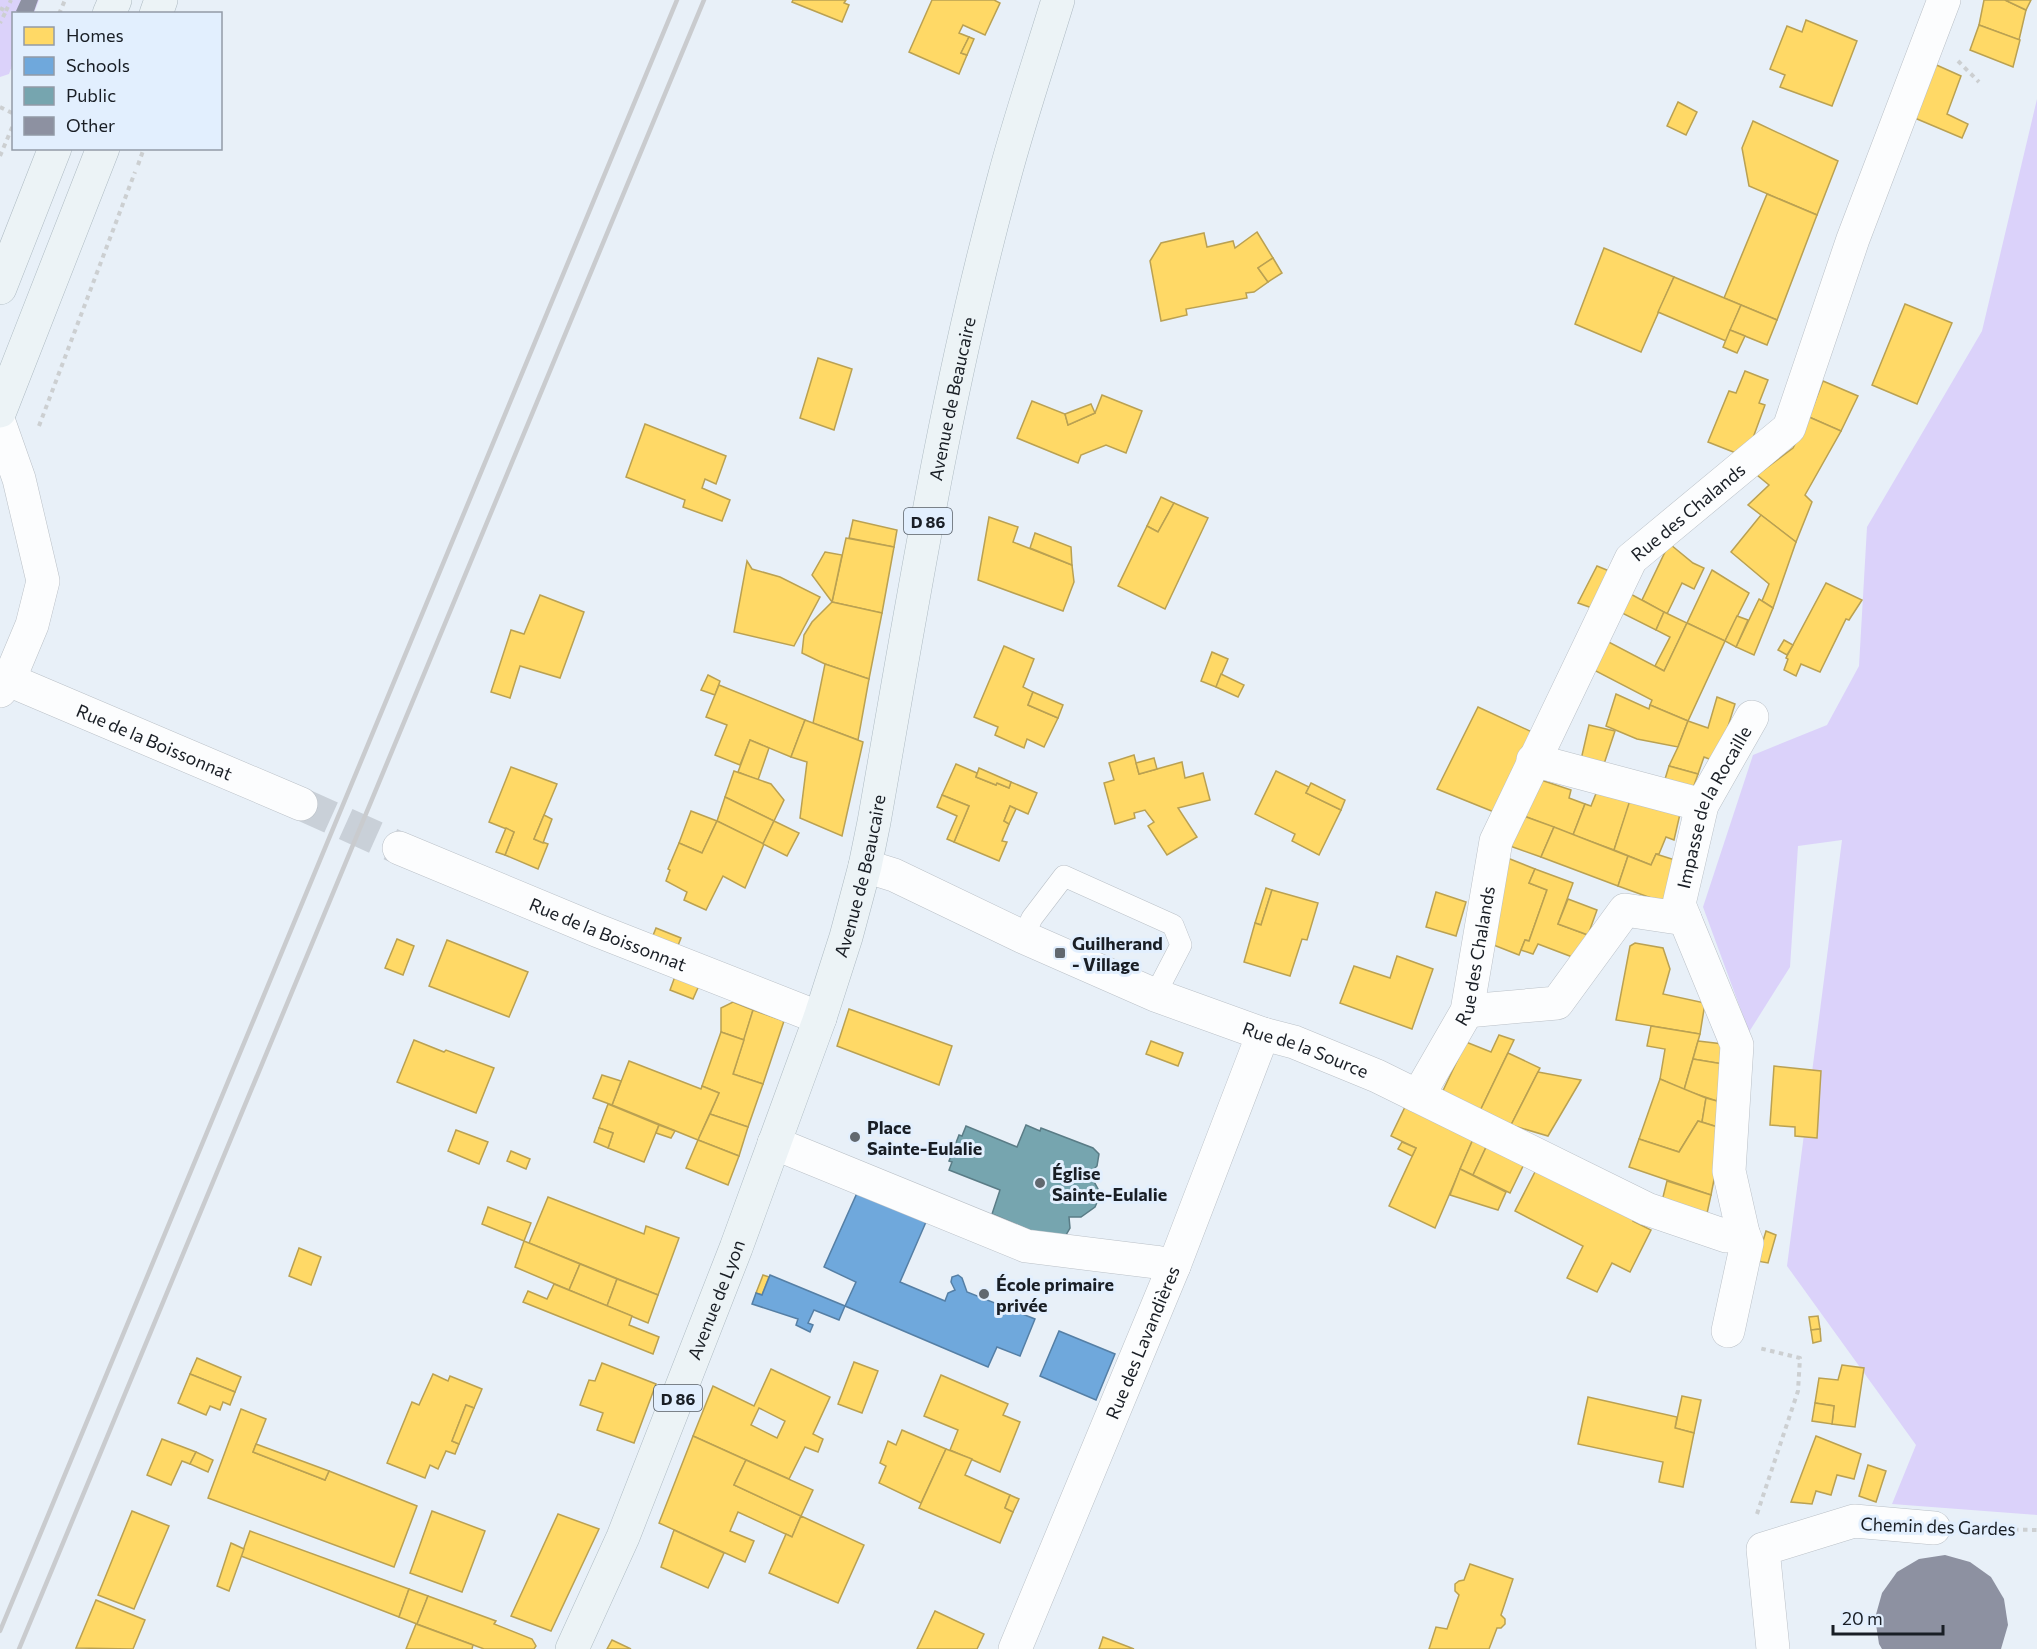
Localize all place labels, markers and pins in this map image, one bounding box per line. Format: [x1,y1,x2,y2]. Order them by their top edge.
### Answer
place label: Guilherand - Village [1072,932,1163,975]
marker: Guilherand - Village [1053,946,1067,960]
place label: Place Sainte-Eulalie [867,1116,982,1159]
marker: Place Sainte-Eulalie [848,1130,862,1144]
place label: Église Sainte-Eulalie [1052,1162,1167,1205]
marker: Église Sainte-Eulalie [1033,1176,1047,1190]
place label: École primaire privée [996,1273,1114,1316]
marker: École primaire privée [977,1287,991,1301]

